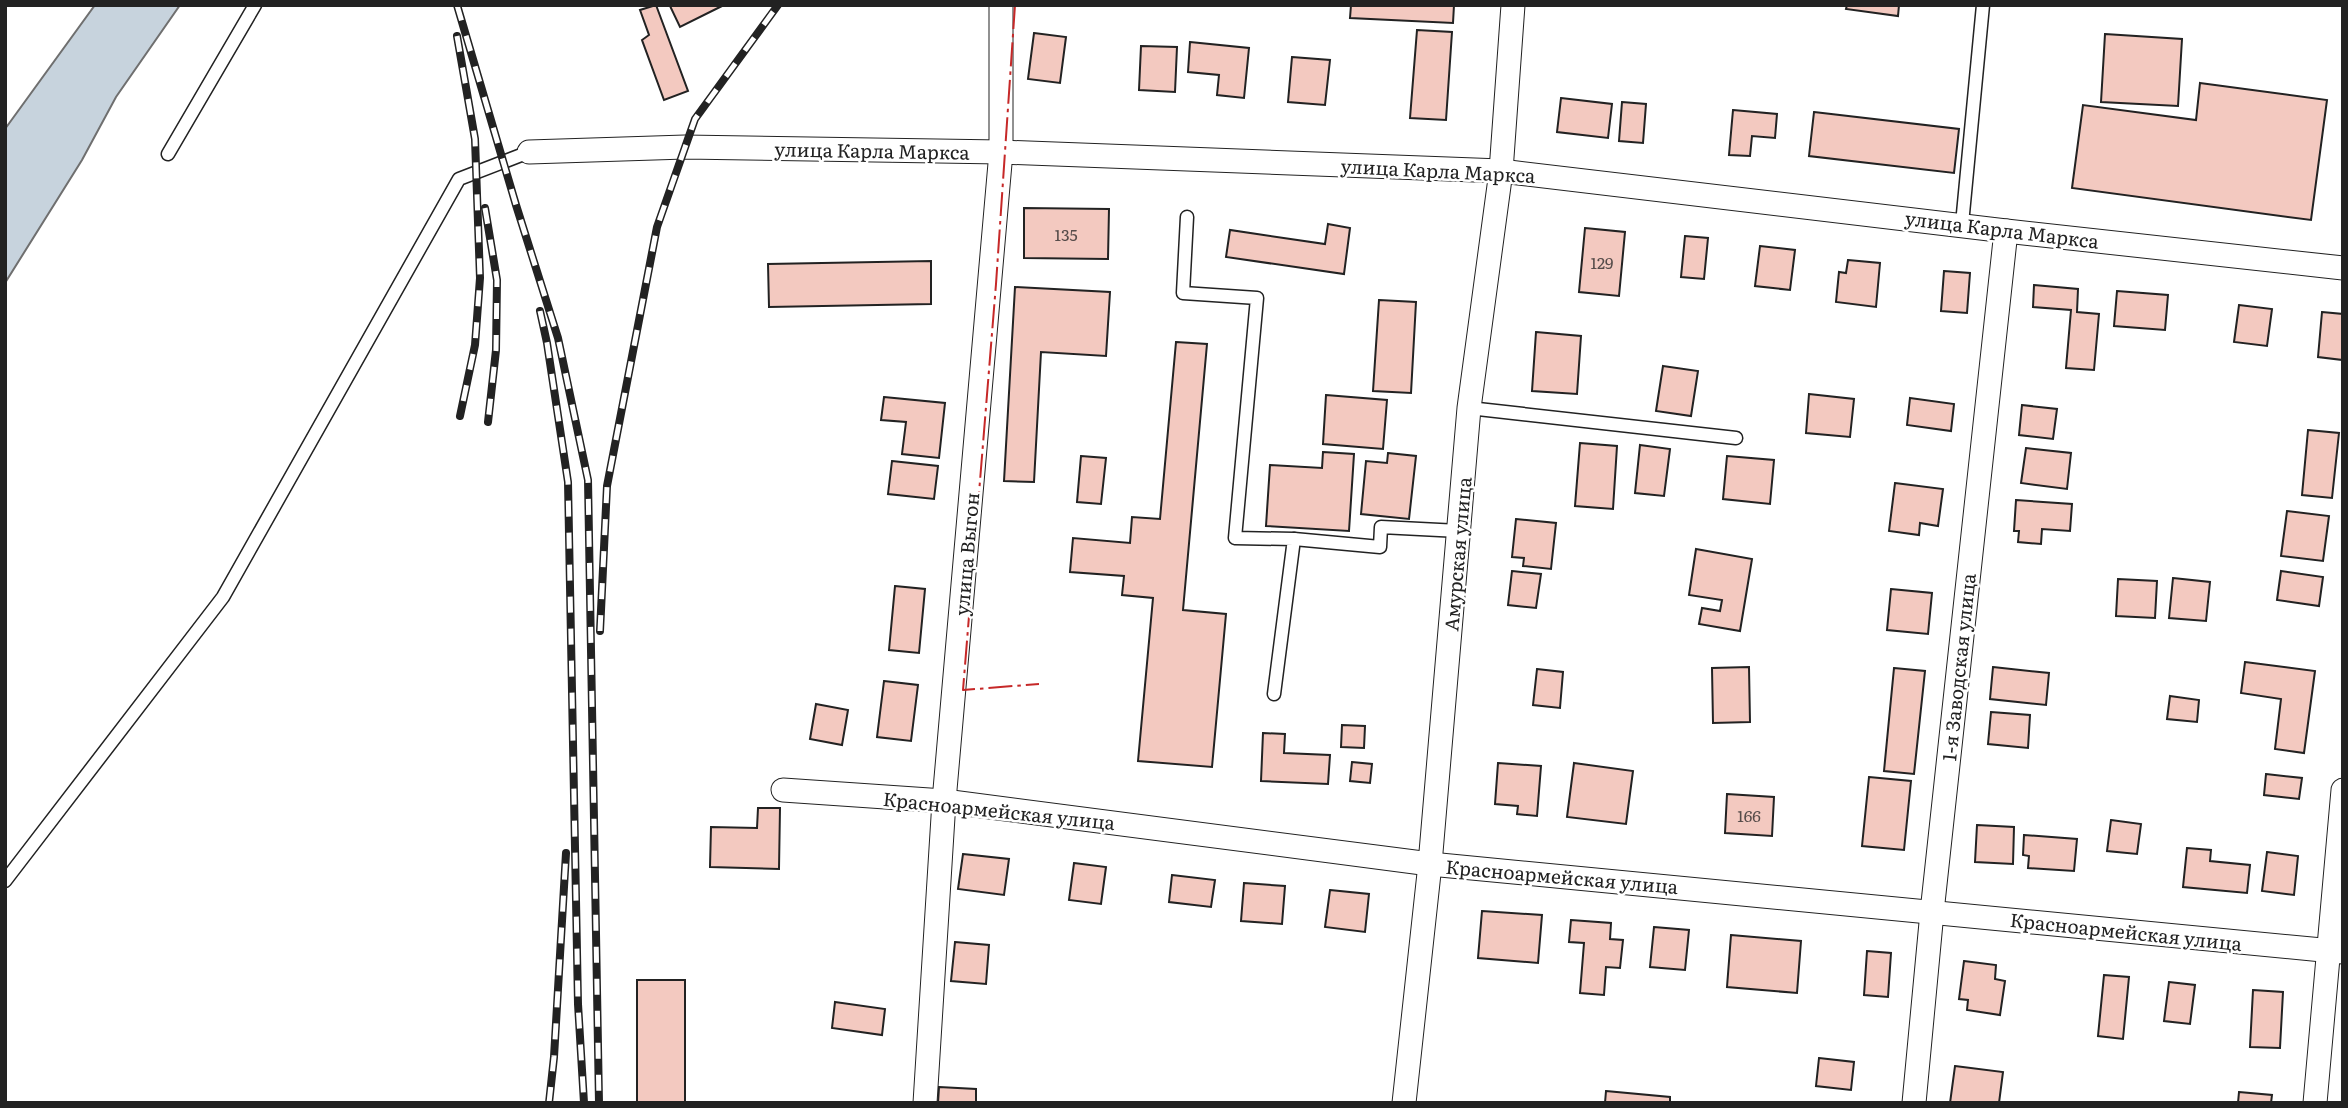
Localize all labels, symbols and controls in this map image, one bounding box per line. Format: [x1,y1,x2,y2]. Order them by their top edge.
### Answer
street label: улица Карла Маркса [774,134,971,166]
street label: улица Карла Маркса [1340,151,1537,189]
street label: улица Карла Маркса [1903,203,2101,255]
house number: 135 [1054,222,1078,246]
house number: 129 [1591,250,1614,274]
street label: Амурская улица [1436,475,1478,632]
street label: улица Выгон [947,491,985,617]
street label: 1-я Заводская улица [1934,571,1982,762]
street label: Красноармейская улица [882,784,1117,836]
house number: 166 [1737,803,1761,827]
street label: Красноармейская улица [1445,852,1680,900]
street label: Красноармейская улица [2009,905,2244,957]

